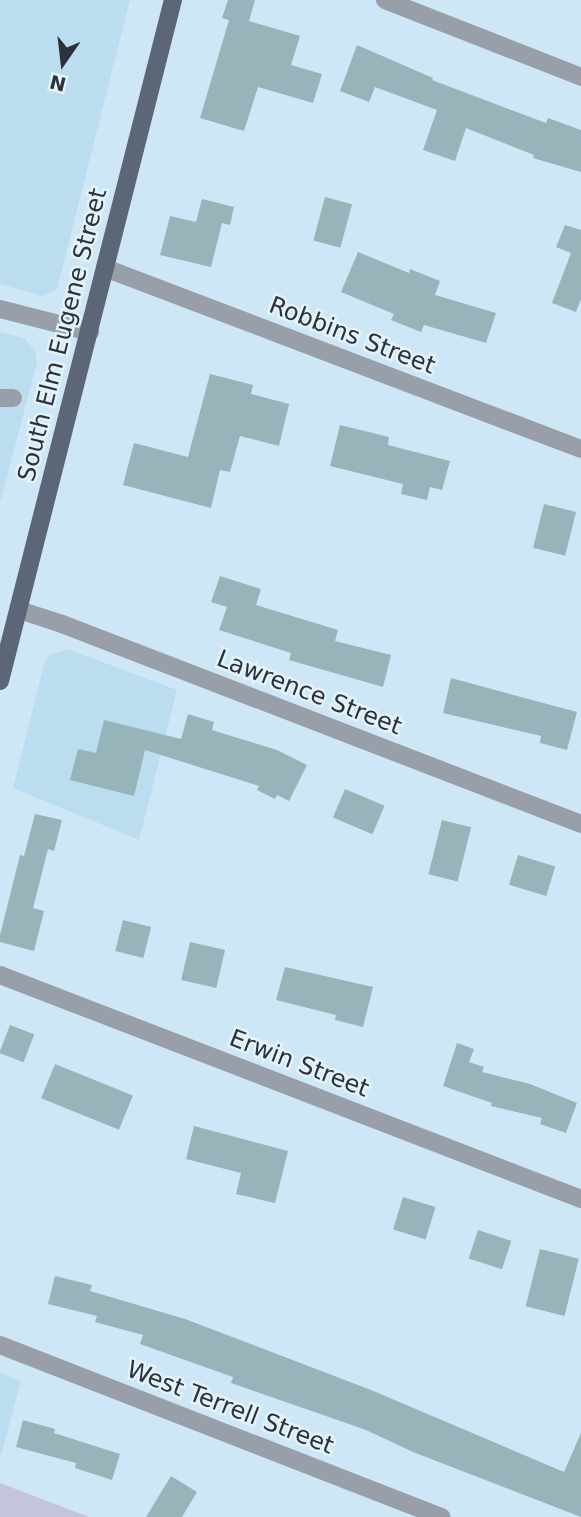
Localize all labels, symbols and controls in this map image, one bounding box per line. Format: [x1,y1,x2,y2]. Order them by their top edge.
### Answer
north arrow [28,28,98,98]
text: N [48,71,68,96]
street label: South Elm Eugene Street [13,185,113,485]
street label: Robbins Street [265,291,439,381]
street label: Lawrence Street [213,645,405,741]
street label: Erwin Street [225,1024,373,1104]
street label: West Terrell Street [122,1355,338,1461]

